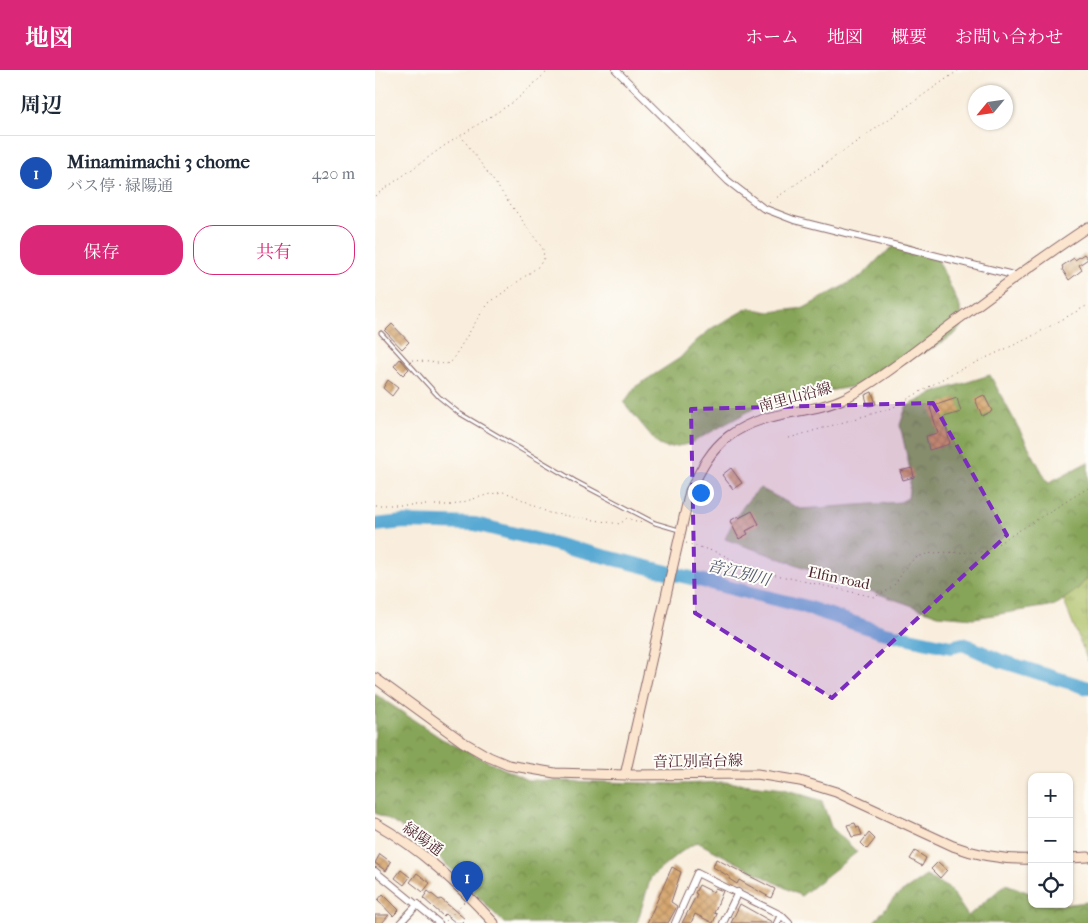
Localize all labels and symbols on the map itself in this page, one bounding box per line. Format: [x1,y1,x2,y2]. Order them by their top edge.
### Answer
north arrow [968,85,1013,130]
street label: 南里山沿線 [756,379,834,415]
your location [688,480,714,506]
water label: 音江別川 [706,556,774,590]
street label: Elfin road [807,563,872,593]
street label: 音江別高台線 [653,751,743,771]
street label: 緑陽通 [400,818,446,860]
pin: 1 [451,861,483,902]

